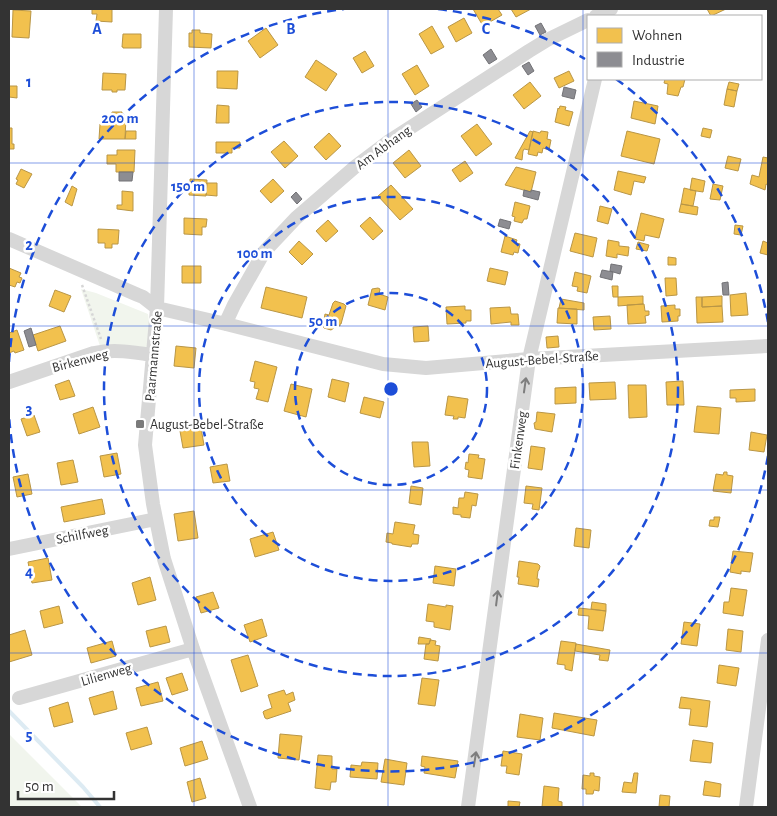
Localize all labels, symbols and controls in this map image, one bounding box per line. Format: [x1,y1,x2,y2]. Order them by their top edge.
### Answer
legend [587,15,762,80]
text: A [92,21,102,37]
text: B [286,21,296,37]
text: C [482,21,491,37]
text: Wohnen [632,28,682,43]
text: Industrie [632,53,685,68]
text: 1 [26,74,32,90]
text: 200 m [101,111,139,126]
street label: Am Abhang [353,123,414,172]
text: 150 m [171,179,205,194]
text: 2 [25,237,33,253]
text: 100 m [237,246,273,261]
street label: Paarmannstraße [143,310,165,402]
text: 50 m [309,314,337,329]
street label: Birkenweg [51,347,110,375]
street label: August-Bebel-Straße [485,349,599,371]
one-way arrow [520,377,530,393]
centre of rings [382,380,400,398]
text: 3 [26,401,33,417]
street label: Finkenweg [508,410,530,470]
marker: August-Bebel-Straße [134,418,146,430]
place label: August-Bebel-Straße [150,418,264,432]
street label: Schilfweg [55,523,110,547]
text: 4 [25,564,33,580]
one-way arrow [492,590,502,606]
street label: Lilienweg [79,661,133,689]
text: 5 [26,727,33,743]
one-way arrow [470,751,480,767]
scale bar [18,768,114,800]
text: 50 m [25,779,54,794]

